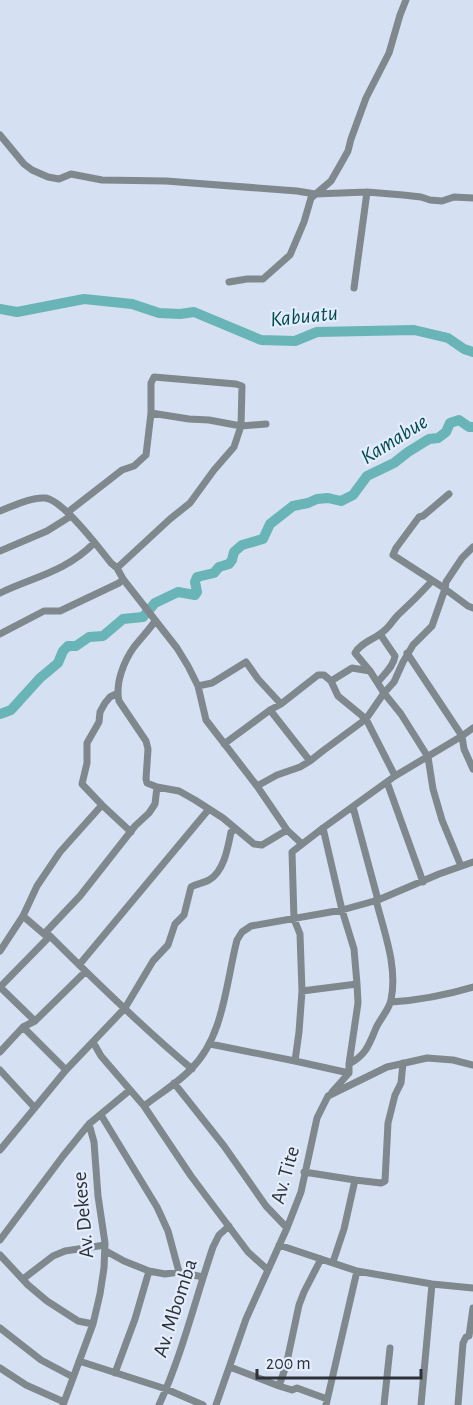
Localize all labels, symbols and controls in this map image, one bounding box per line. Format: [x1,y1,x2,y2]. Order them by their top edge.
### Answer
water label: Kabuatu [269,302,339,330]
water label: Kamabue [357,410,431,468]
street label: Av. Tite [267,1144,303,1206]
street label: Av. Dekese [69,1171,97,1259]
street label: Av. Mbomba [149,1256,201,1360]
scale bar [257,1342,420,1380]
text: 200 m [266,1355,311,1373]

